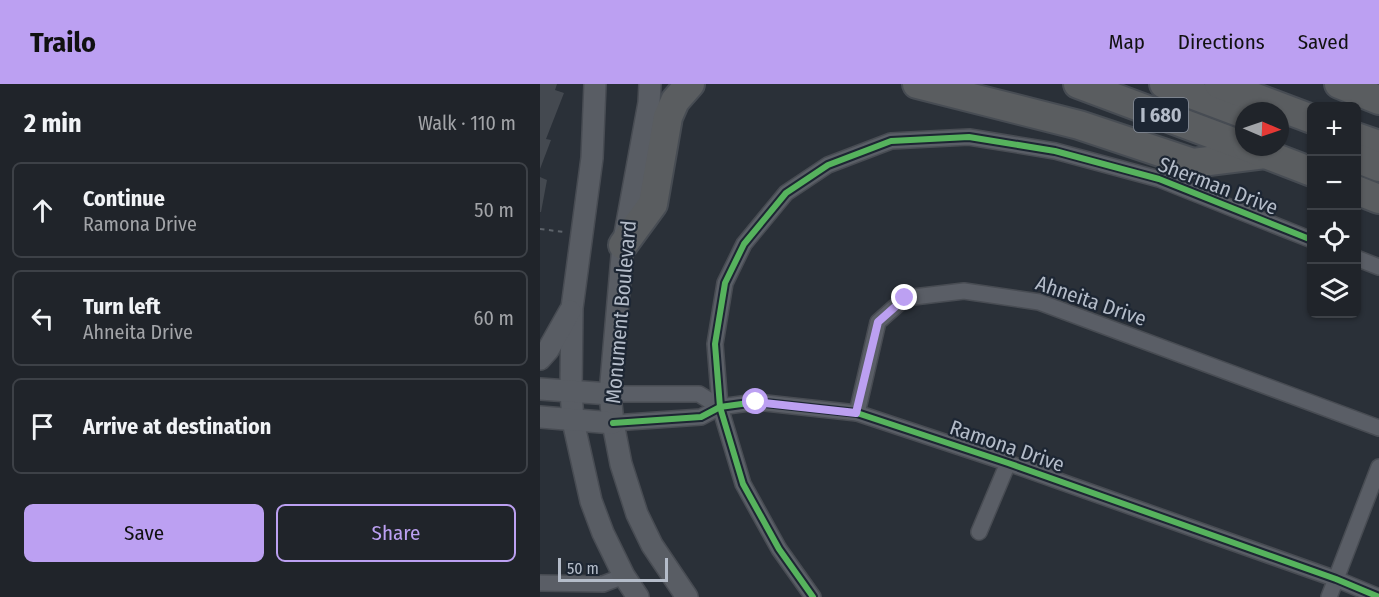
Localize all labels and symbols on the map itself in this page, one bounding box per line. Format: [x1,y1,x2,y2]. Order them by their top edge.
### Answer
road number: I 680 [1134,98,1188,132]
north arrow [1235,102,1289,156]
street label: Sherman Drive [1154,151,1282,221]
street label: Monument Boulevard [600,219,642,405]
street label: Ahneita Drive [1032,270,1150,332]
route end [891,284,917,310]
route start [742,388,768,414]
street label: Ramona Drive [946,414,1068,478]
scale bar [558,555,668,582]

